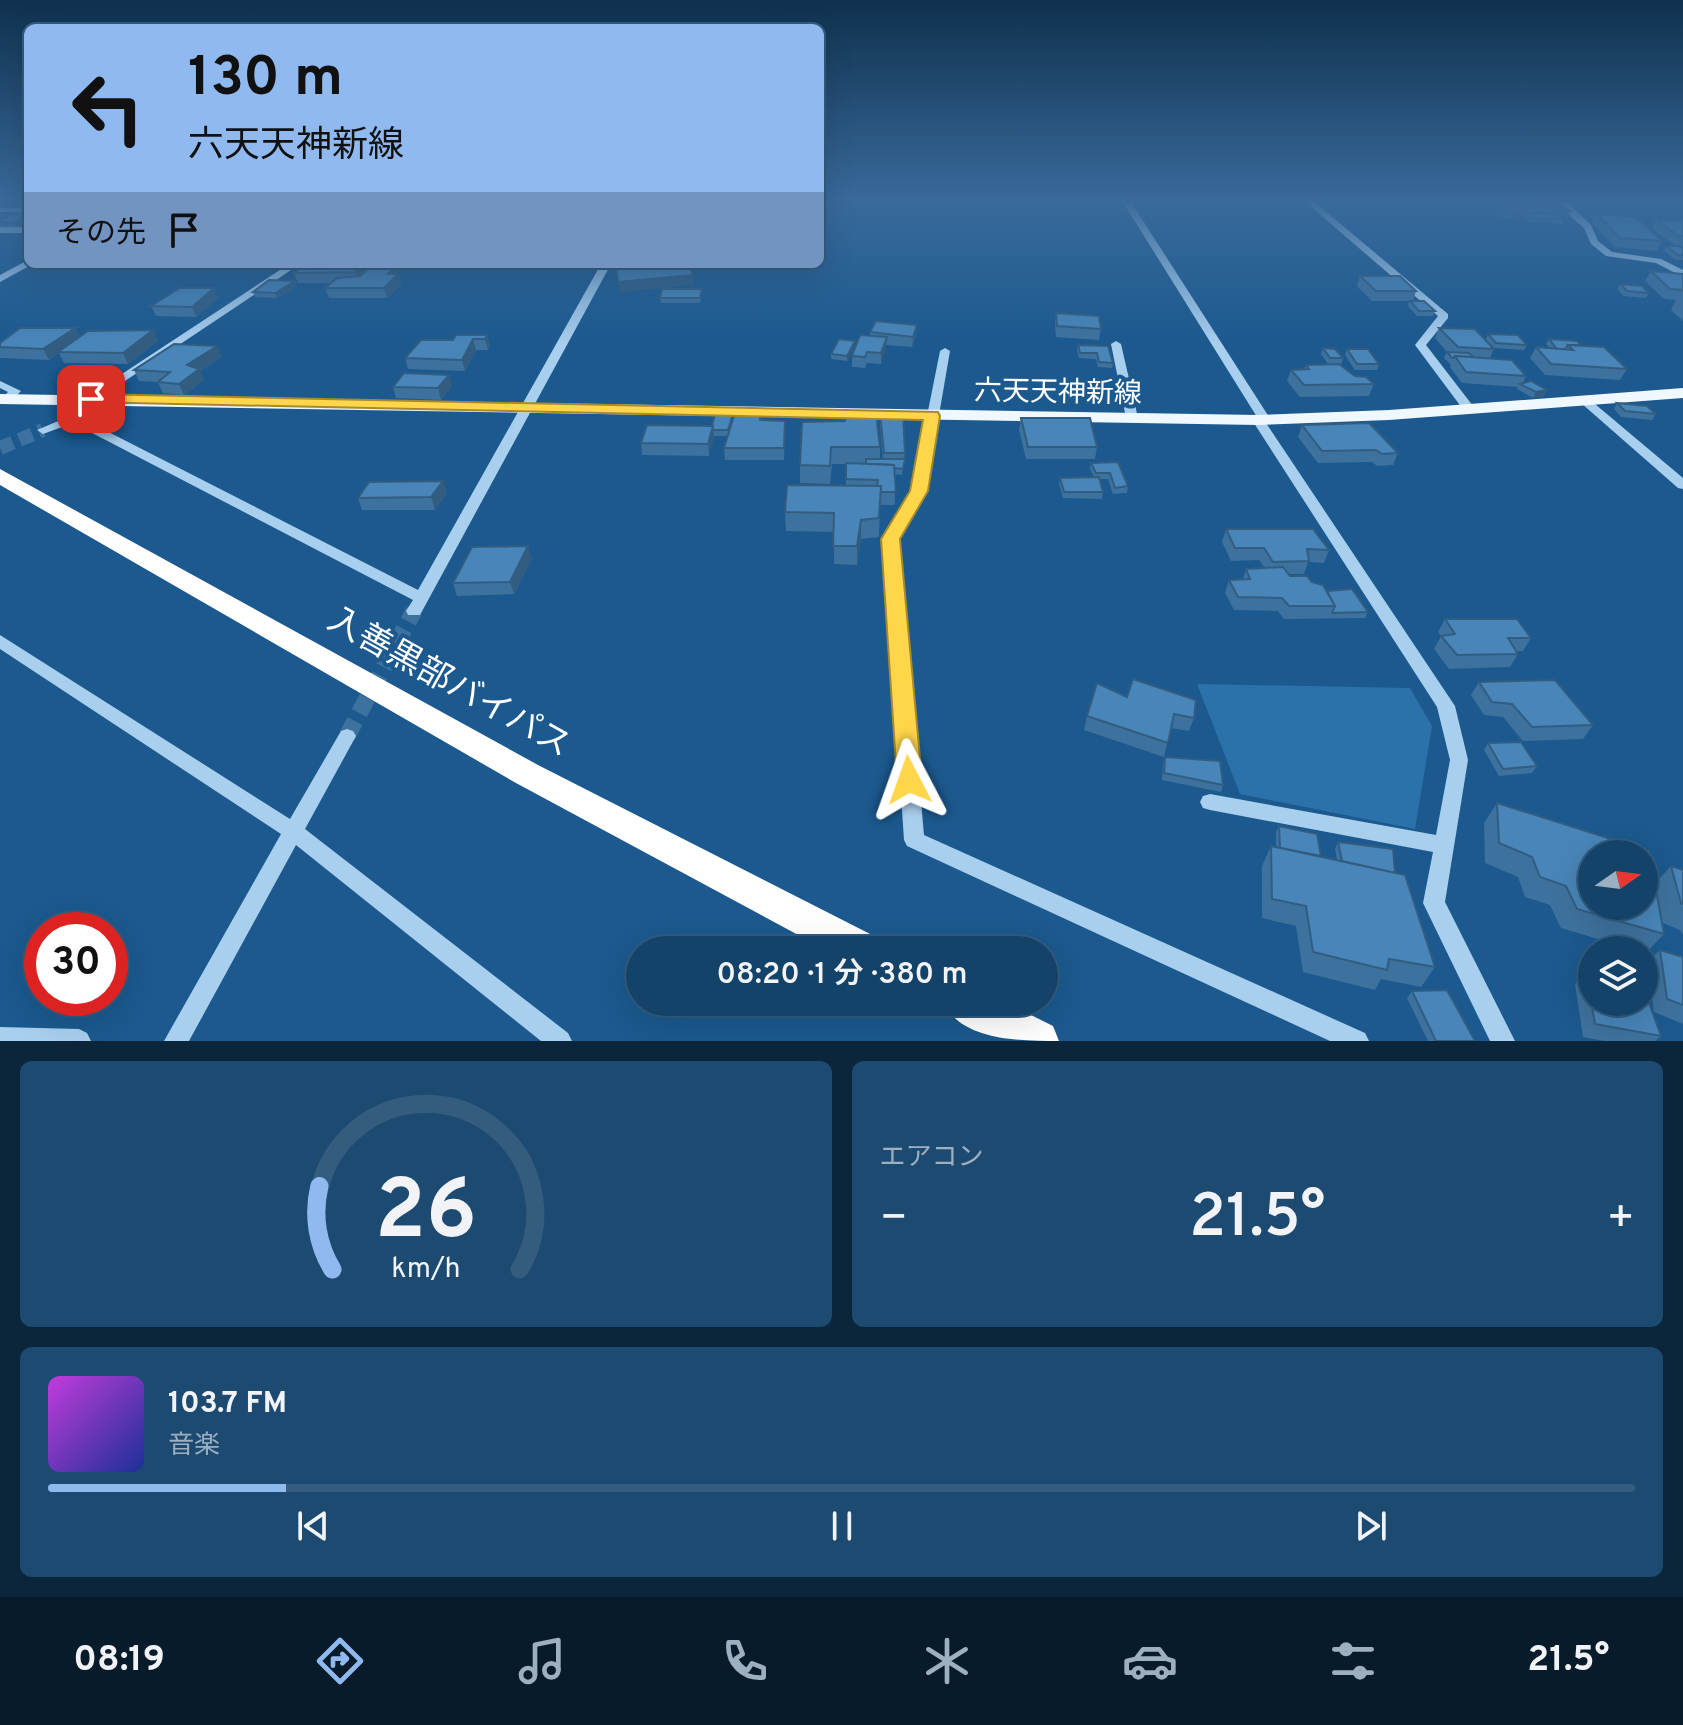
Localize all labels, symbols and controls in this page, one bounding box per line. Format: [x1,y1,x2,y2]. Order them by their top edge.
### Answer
text: 130 m [188,45,343,115]
icon: left [56,56,160,160]
text: 六天天神新線 [188,124,404,170]
icon: arrive [162,208,206,252]
text: その先 [56,216,146,253]
pin [57,365,125,433]
street label: 六天天神新線 [974,375,1142,413]
icon: arrive [69,377,113,421]
street label: 入善黒部バイパス [319,599,577,769]
position arrow [867,738,951,822]
north arrow [1578,840,1658,920]
map controls [1578,840,1658,1016]
speed limit sign: 30 [24,912,128,1016]
button: layers [1578,936,1658,1016]
text: 08:20 · 1 分 · 380 m [717,957,967,994]
text: エアコン [880,1142,984,1175]
text: 26 [375,1163,477,1268]
text: 21.5° [1189,1182,1325,1258]
text: − [880,1192,908,1248]
text: + [1607,1192,1635,1248]
text: km/h [391,1252,460,1288]
text: 103.7 FM [168,1386,287,1423]
text: 音楽 [168,1430,220,1463]
icon: previous [291,1504,335,1548]
icon: pause [820,1504,864,1548]
icon: next [1349,1504,1393,1548]
icon: directions [312,1633,368,1689]
icon: music [514,1633,570,1689]
icon: phone [717,1633,773,1689]
icon: climate [919,1633,975,1689]
icon: car [1122,1633,1178,1689]
icon: filters [1325,1633,1381,1689]
text: 08:19 [73,1638,165,1684]
text: 21.5° [1527,1638,1610,1684]

